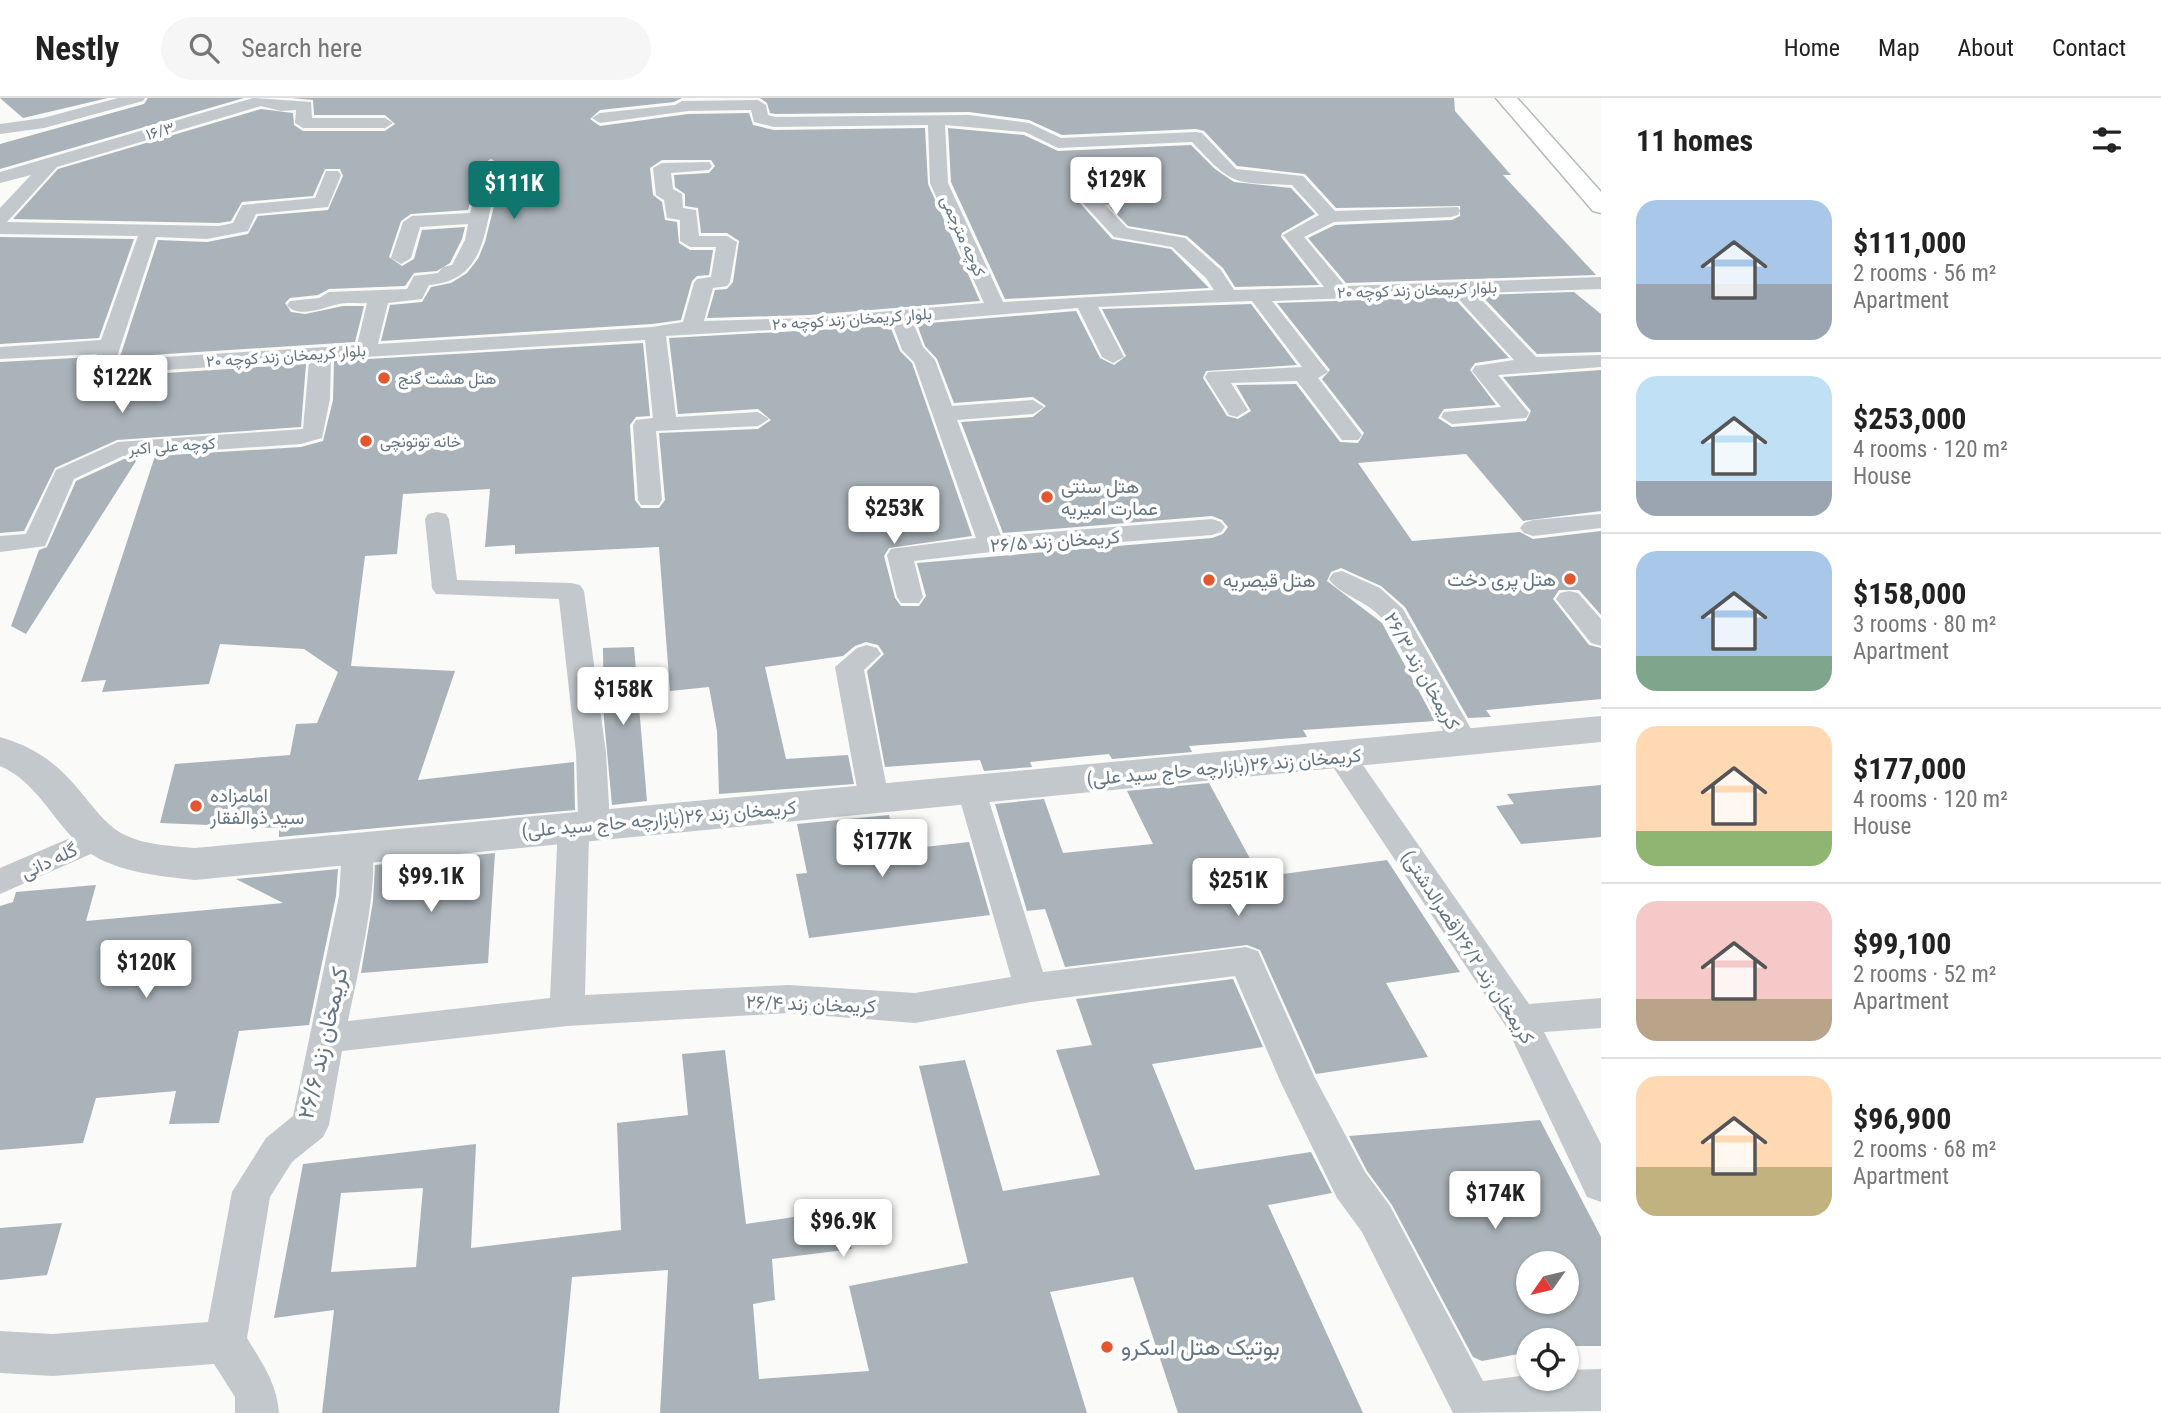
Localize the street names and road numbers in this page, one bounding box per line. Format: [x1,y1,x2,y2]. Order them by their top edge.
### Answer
street label: ۱۶/۳ [143,118,177,144]
street label: کوچه مترجمی [935,193,989,280]
street label: بلوار کریمخان زند کوچه ۲۰ [1337,278,1497,304]
street label: بلوار کریمخان زند کوچه ۲۰ [772,304,933,336]
street label: بلوار کریمخان زند کوچه ۲۰ [206,341,367,373]
street label: کوچه علی اکبر [127,433,216,461]
street label: کریمخان زند ۲۶/۵ [989,525,1121,557]
street label: کریمخان زند ۲۶/۳ [1379,608,1465,734]
street label: کریمخان زند ۲۶(بازارچه حاج سید علی) [1086,744,1362,792]
street label: کریمخان زند ۲۶(بازارچه حاج سید علی) [521,796,797,844]
street label: گله دانی [17,838,81,884]
street label: کریمخان زند ۲۶/۲(قصرالدشتی) [1397,846,1539,1048]
street label: کریمخان زند ۲۶/۶ [292,964,355,1122]
street label: کریمخان زند ۲۶/۴ [746,990,876,1018]

